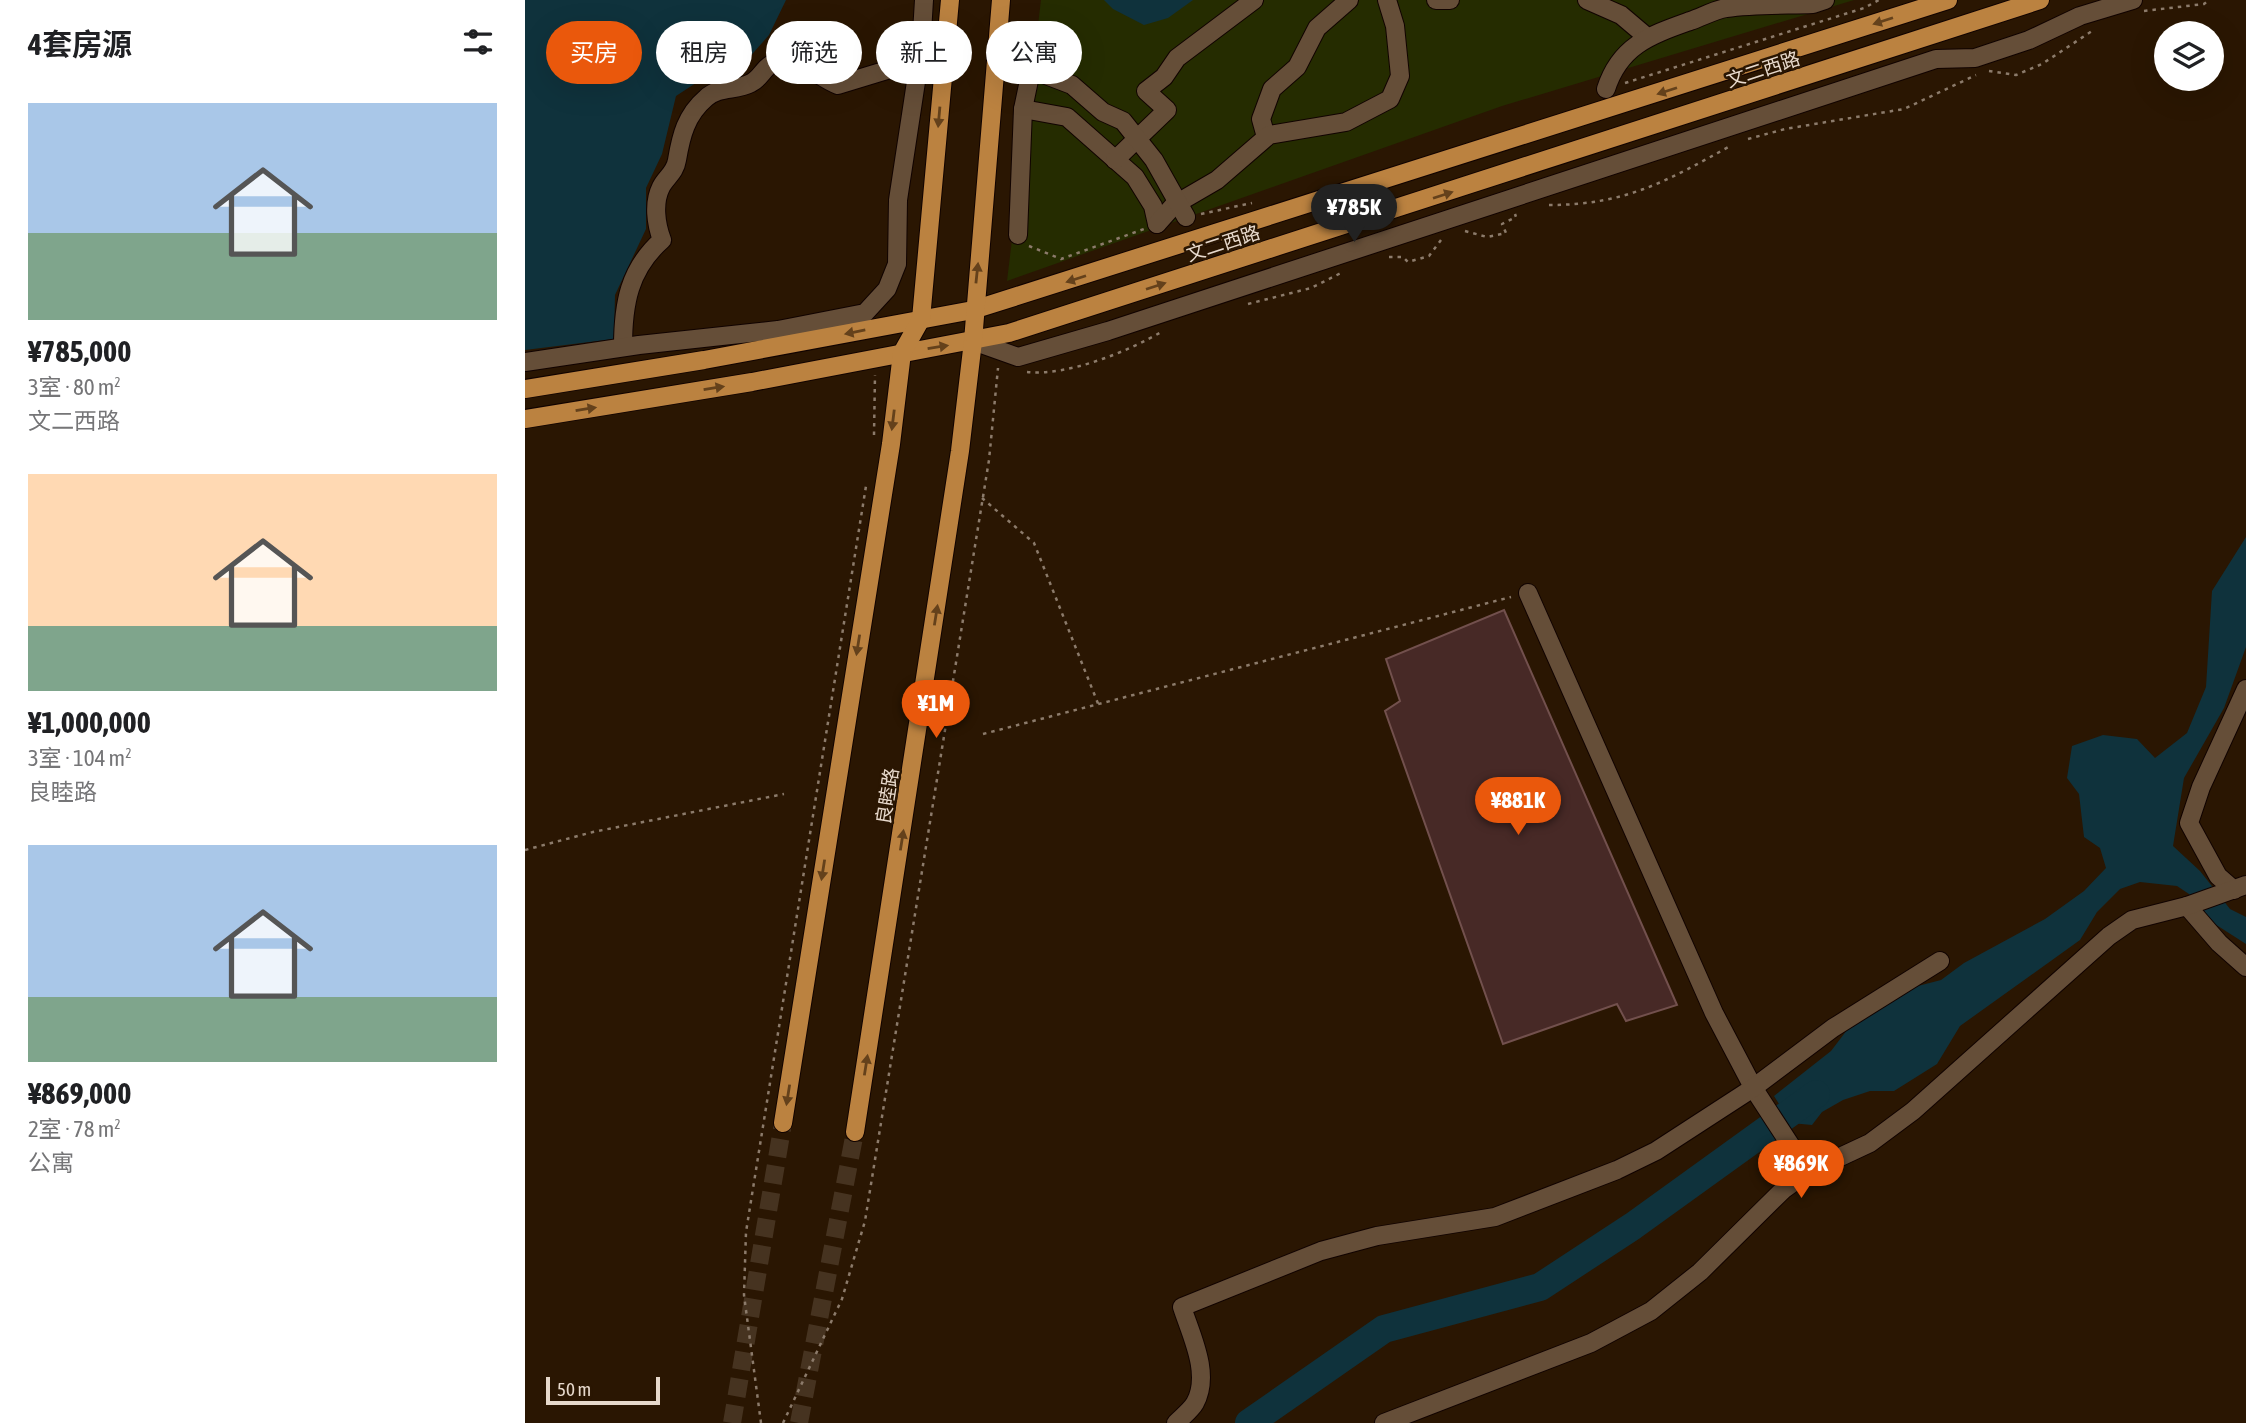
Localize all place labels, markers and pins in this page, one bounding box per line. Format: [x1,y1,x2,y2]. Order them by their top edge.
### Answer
pin: ¥785K [1305,184,1403,244]
pin: ¥1M [902,680,970,740]
pin: ¥881K [1469,778,1567,837]
pin: ¥869K [1752,1140,1850,1200]

